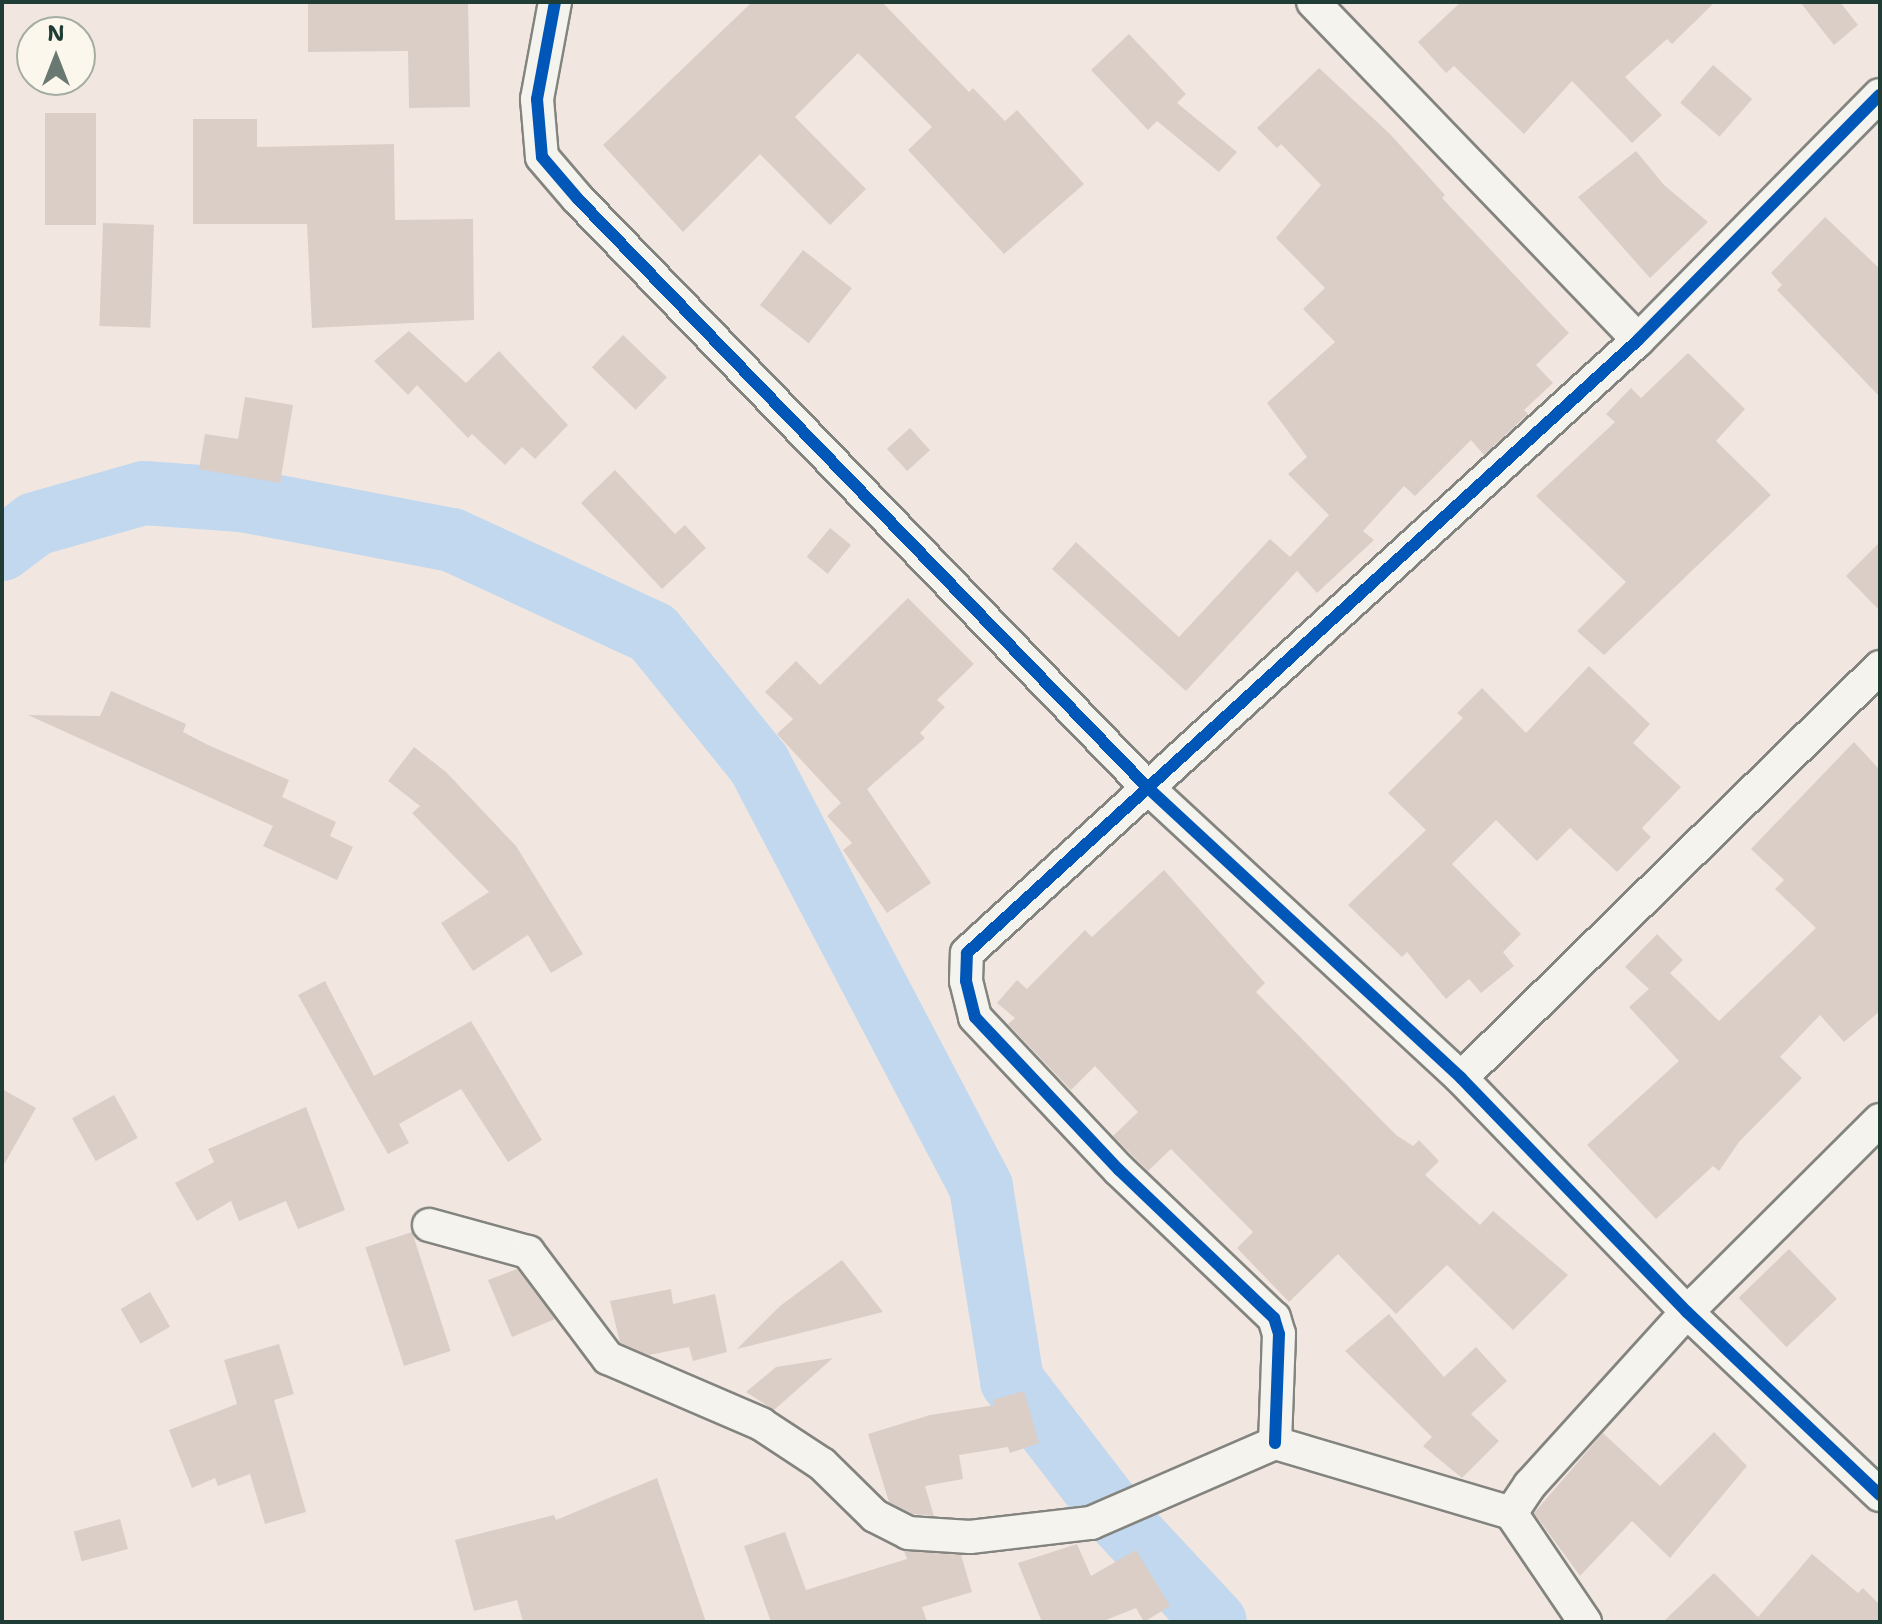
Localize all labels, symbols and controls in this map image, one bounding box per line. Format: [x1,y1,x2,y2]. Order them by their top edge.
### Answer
north arrow [16,16,96,96]
text: N [47,19,65,48]

